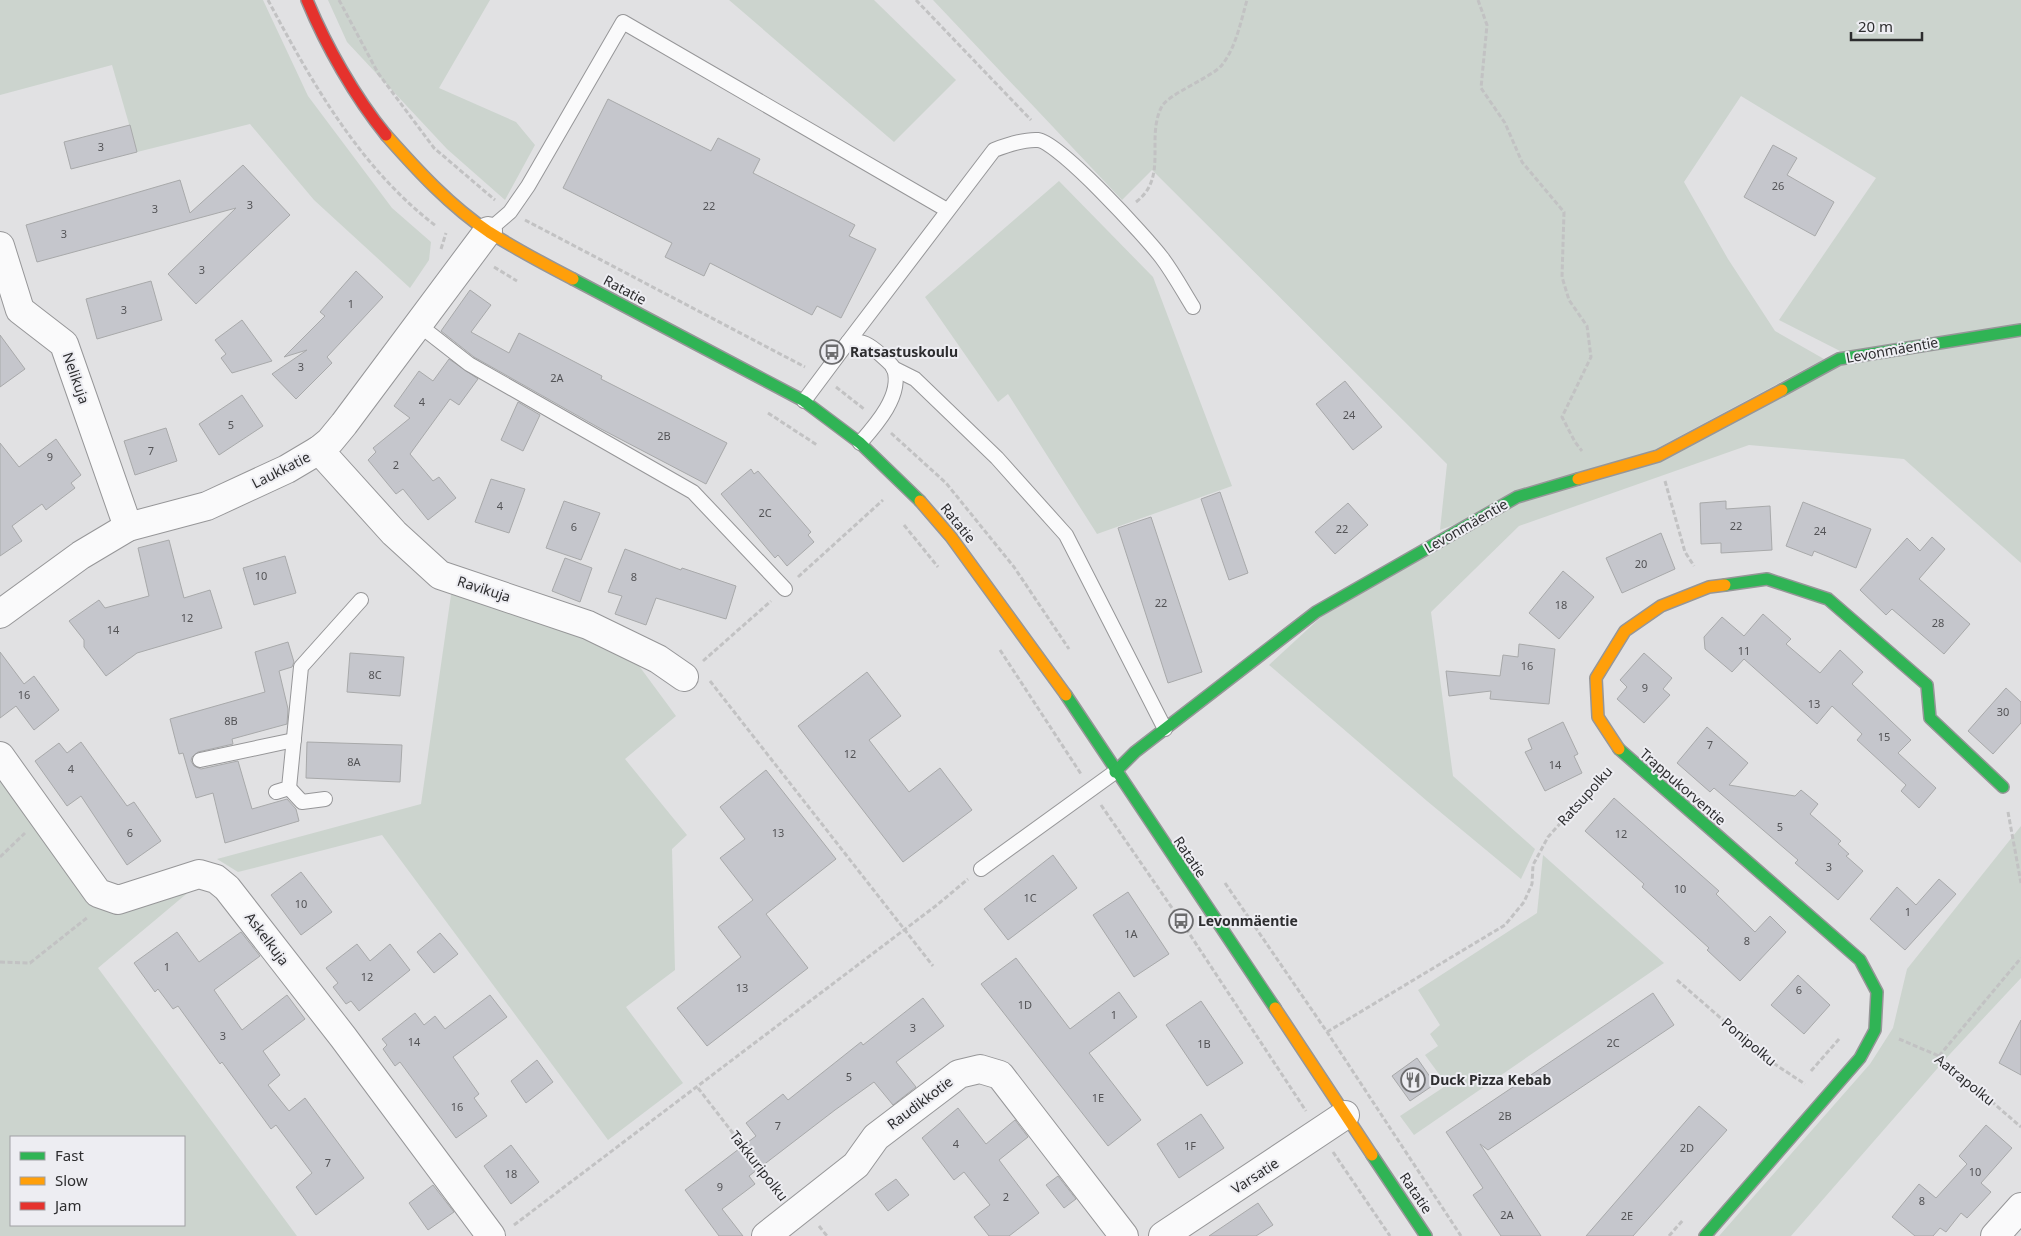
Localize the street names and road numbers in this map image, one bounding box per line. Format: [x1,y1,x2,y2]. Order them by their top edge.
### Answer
street label: Ratatie [600,270,650,309]
street label: Levonmäentie [1844,332,1940,367]
street label: Nelikuja [59,350,94,406]
street label: Laukkatie [248,447,313,492]
street label: Levonmäentie [1421,494,1511,557]
street label: Ratatie [937,499,980,547]
street label: Ravikuja [455,571,513,606]
street label: Trappukorventie [1636,744,1730,829]
street label: Ratsupolku [1553,762,1616,829]
street label: Ratatie [1170,832,1211,881]
street label: Askelkuja [241,908,294,969]
street label: Ponipolku [1718,1013,1781,1070]
street label: Aatrapolku [1931,1050,1999,1110]
street label: Raudikkotie [883,1072,956,1133]
street label: Takkuripolku [726,1127,793,1205]
street label: Varsatie [1227,1153,1282,1198]
street label: Ratatie [1396,1168,1437,1217]

